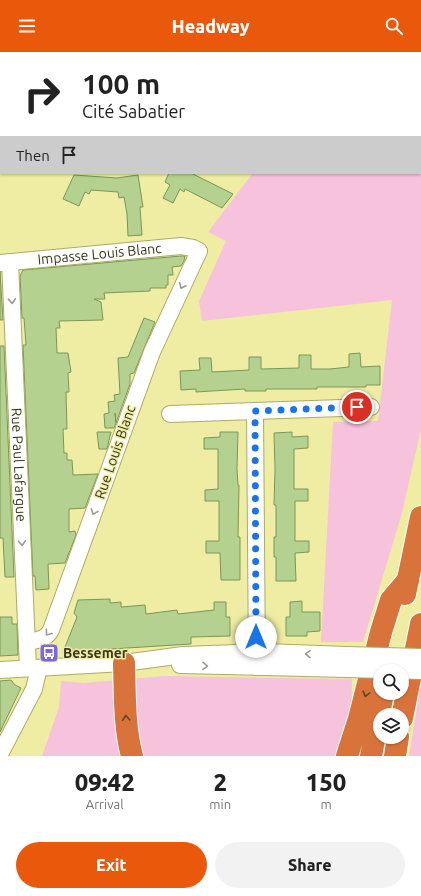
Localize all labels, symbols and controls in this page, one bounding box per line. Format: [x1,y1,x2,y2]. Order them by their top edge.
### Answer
icon: menu [16,15,38,37]
icon: search [383,15,405,37]
text: Headway [171,16,250,36]
icon: right [16,68,68,120]
text: 100 m [82,68,160,99]
text: Cité Sabatier [82,101,185,121]
icon: arrive [58,144,80,166]
text: Then [16,147,50,164]
street label: Impasse Louis Blanc [37,240,163,267]
one-way arrow [179,282,187,290]
one-way arrow [7,298,16,304]
pin [340,390,374,424]
icon: arrive [346,396,368,418]
street label: Rue Louis Blanc [91,403,139,501]
street label: Rue Paul Lafargue [8,408,30,522]
one-way arrow [91,508,99,515]
one-way arrow [18,540,27,546]
position arrow [235,616,277,658]
one-way arrow [46,628,53,635]
bus stop icon: Bessemer [38,642,60,664]
place label: Bessemer [63,645,128,661]
one-way arrow [305,649,311,658]
one-way arrow [202,662,208,670]
map controls [373,664,409,744]
button: search [373,664,409,700]
one-way arrow [362,691,370,697]
button: layers [373,708,409,744]
one-way arrow [122,715,130,721]
text: 09:42 [75,769,135,796]
text: 2 [213,769,227,796]
text: 150 [306,769,346,796]
text: Arrival [86,797,124,811]
text: min [209,797,231,811]
text: m [320,797,332,811]
button: Exit [16,842,207,888]
button: Share [215,842,405,888]

